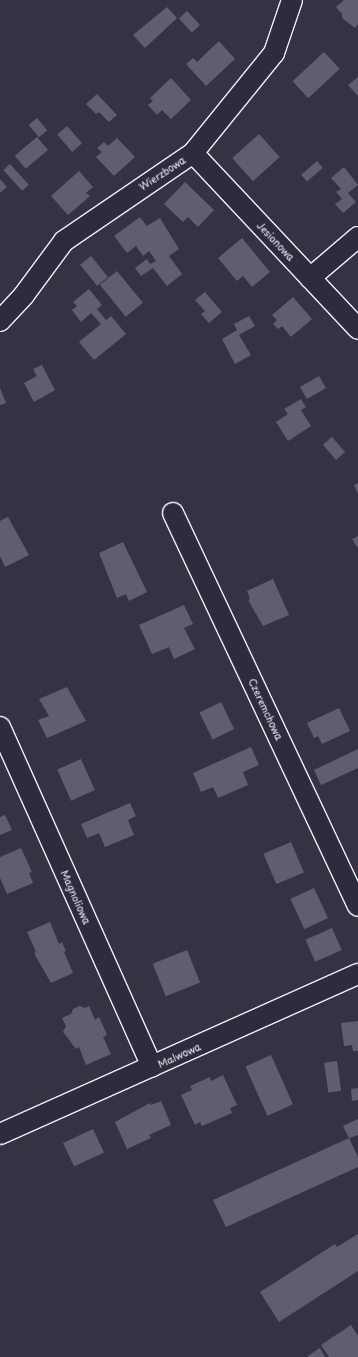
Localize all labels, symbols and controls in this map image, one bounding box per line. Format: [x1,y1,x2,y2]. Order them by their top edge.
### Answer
street label: Wierzbowa [137,154,187,192]
street label: Jesionowa [255,219,297,263]
street label: Czeremchowa [246,676,286,742]
street label: Magnoliowa [59,868,93,926]
street label: Malwowa [156,1040,202,1070]

